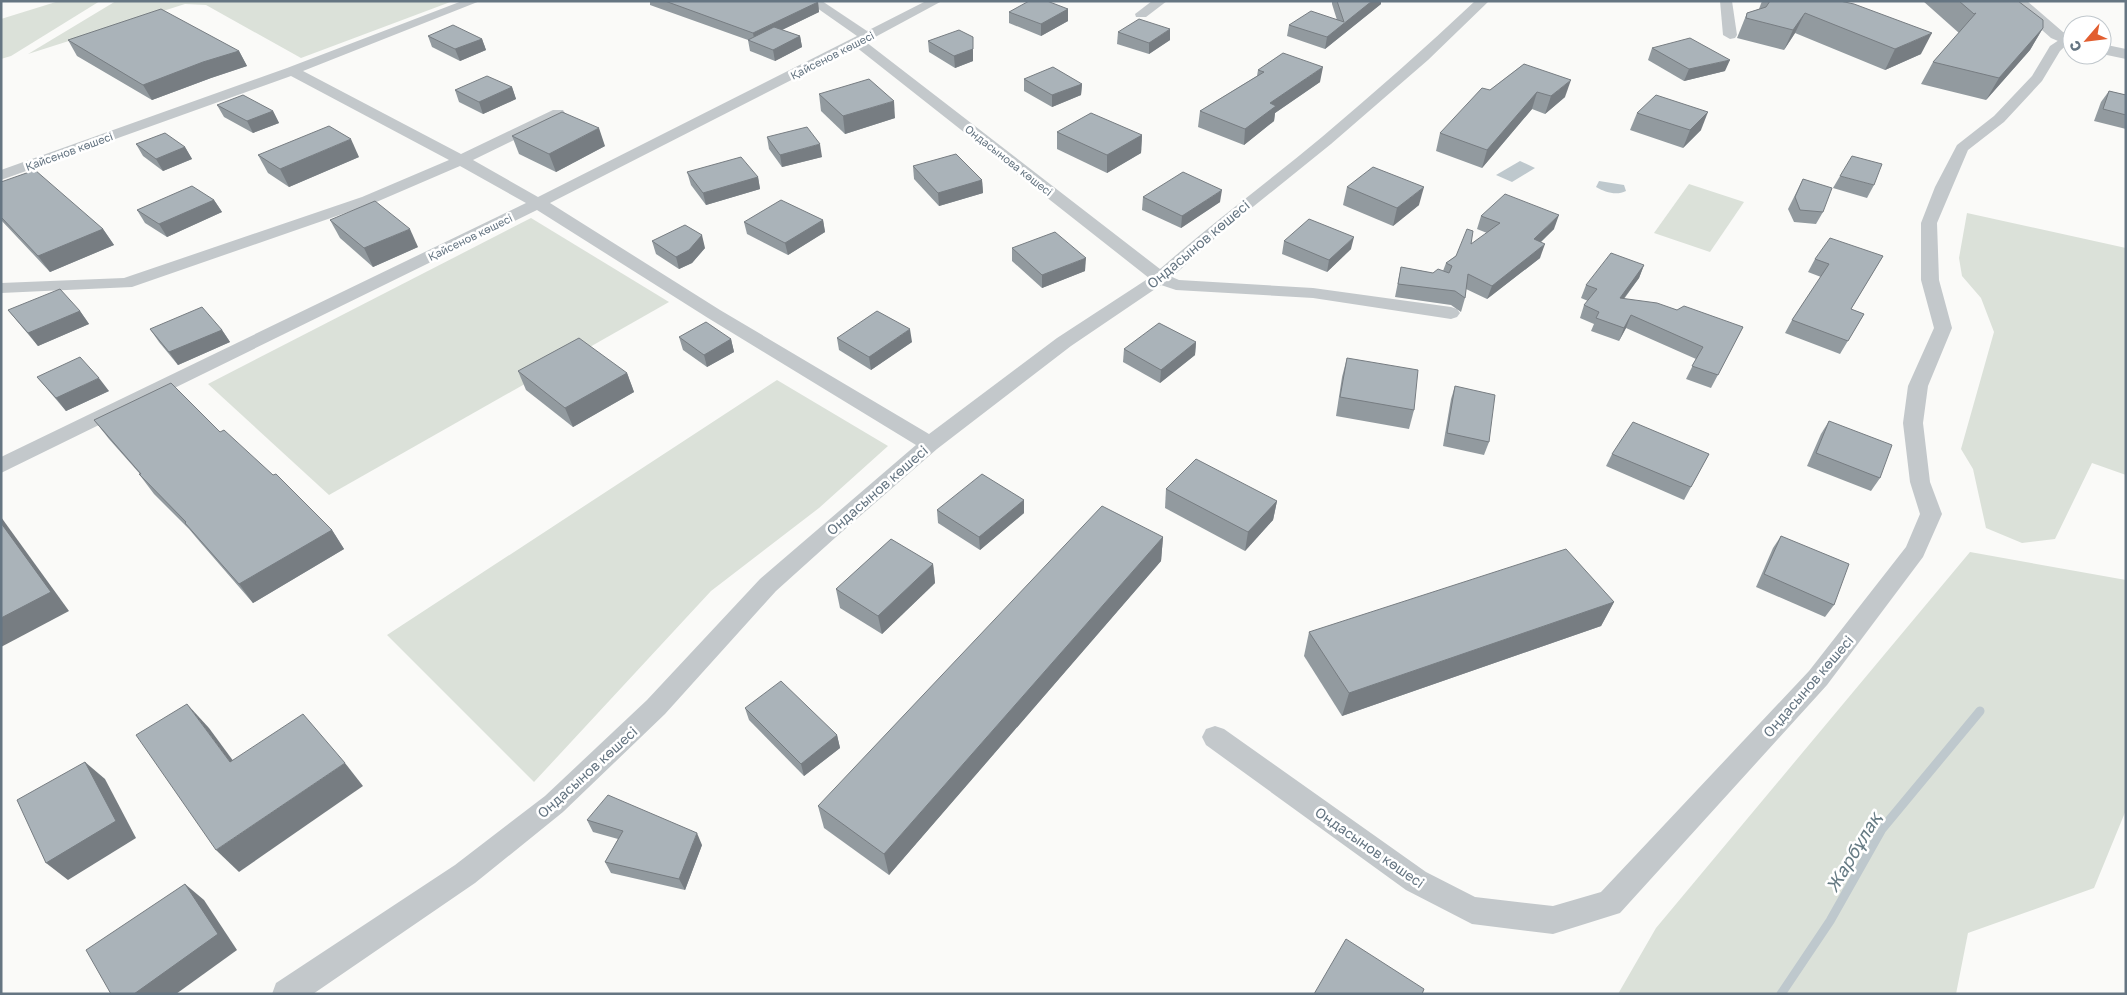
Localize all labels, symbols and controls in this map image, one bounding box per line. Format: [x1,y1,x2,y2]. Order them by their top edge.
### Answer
north arrow [2062,15,2112,65]
street label: Қайсенов көшесі [788,28,876,82]
text: С [2065,38,2085,55]
street label: Ондасынова көшесі [963,122,1055,198]
street label: Қайсенов көшесі [23,129,115,173]
street label: Ондасынов көшесі [1143,196,1253,292]
street label: Қайсенов көшесі [426,211,514,263]
street label: Ондасынов көшесі [823,441,931,539]
street label: Оңдасынов көшесі [1759,632,1857,740]
street label: Ондасынов көшесі [534,723,640,821]
street label: Оңдасынов көшесі [1312,803,1428,891]
water label: Жарбұлақ [1821,806,1888,896]

